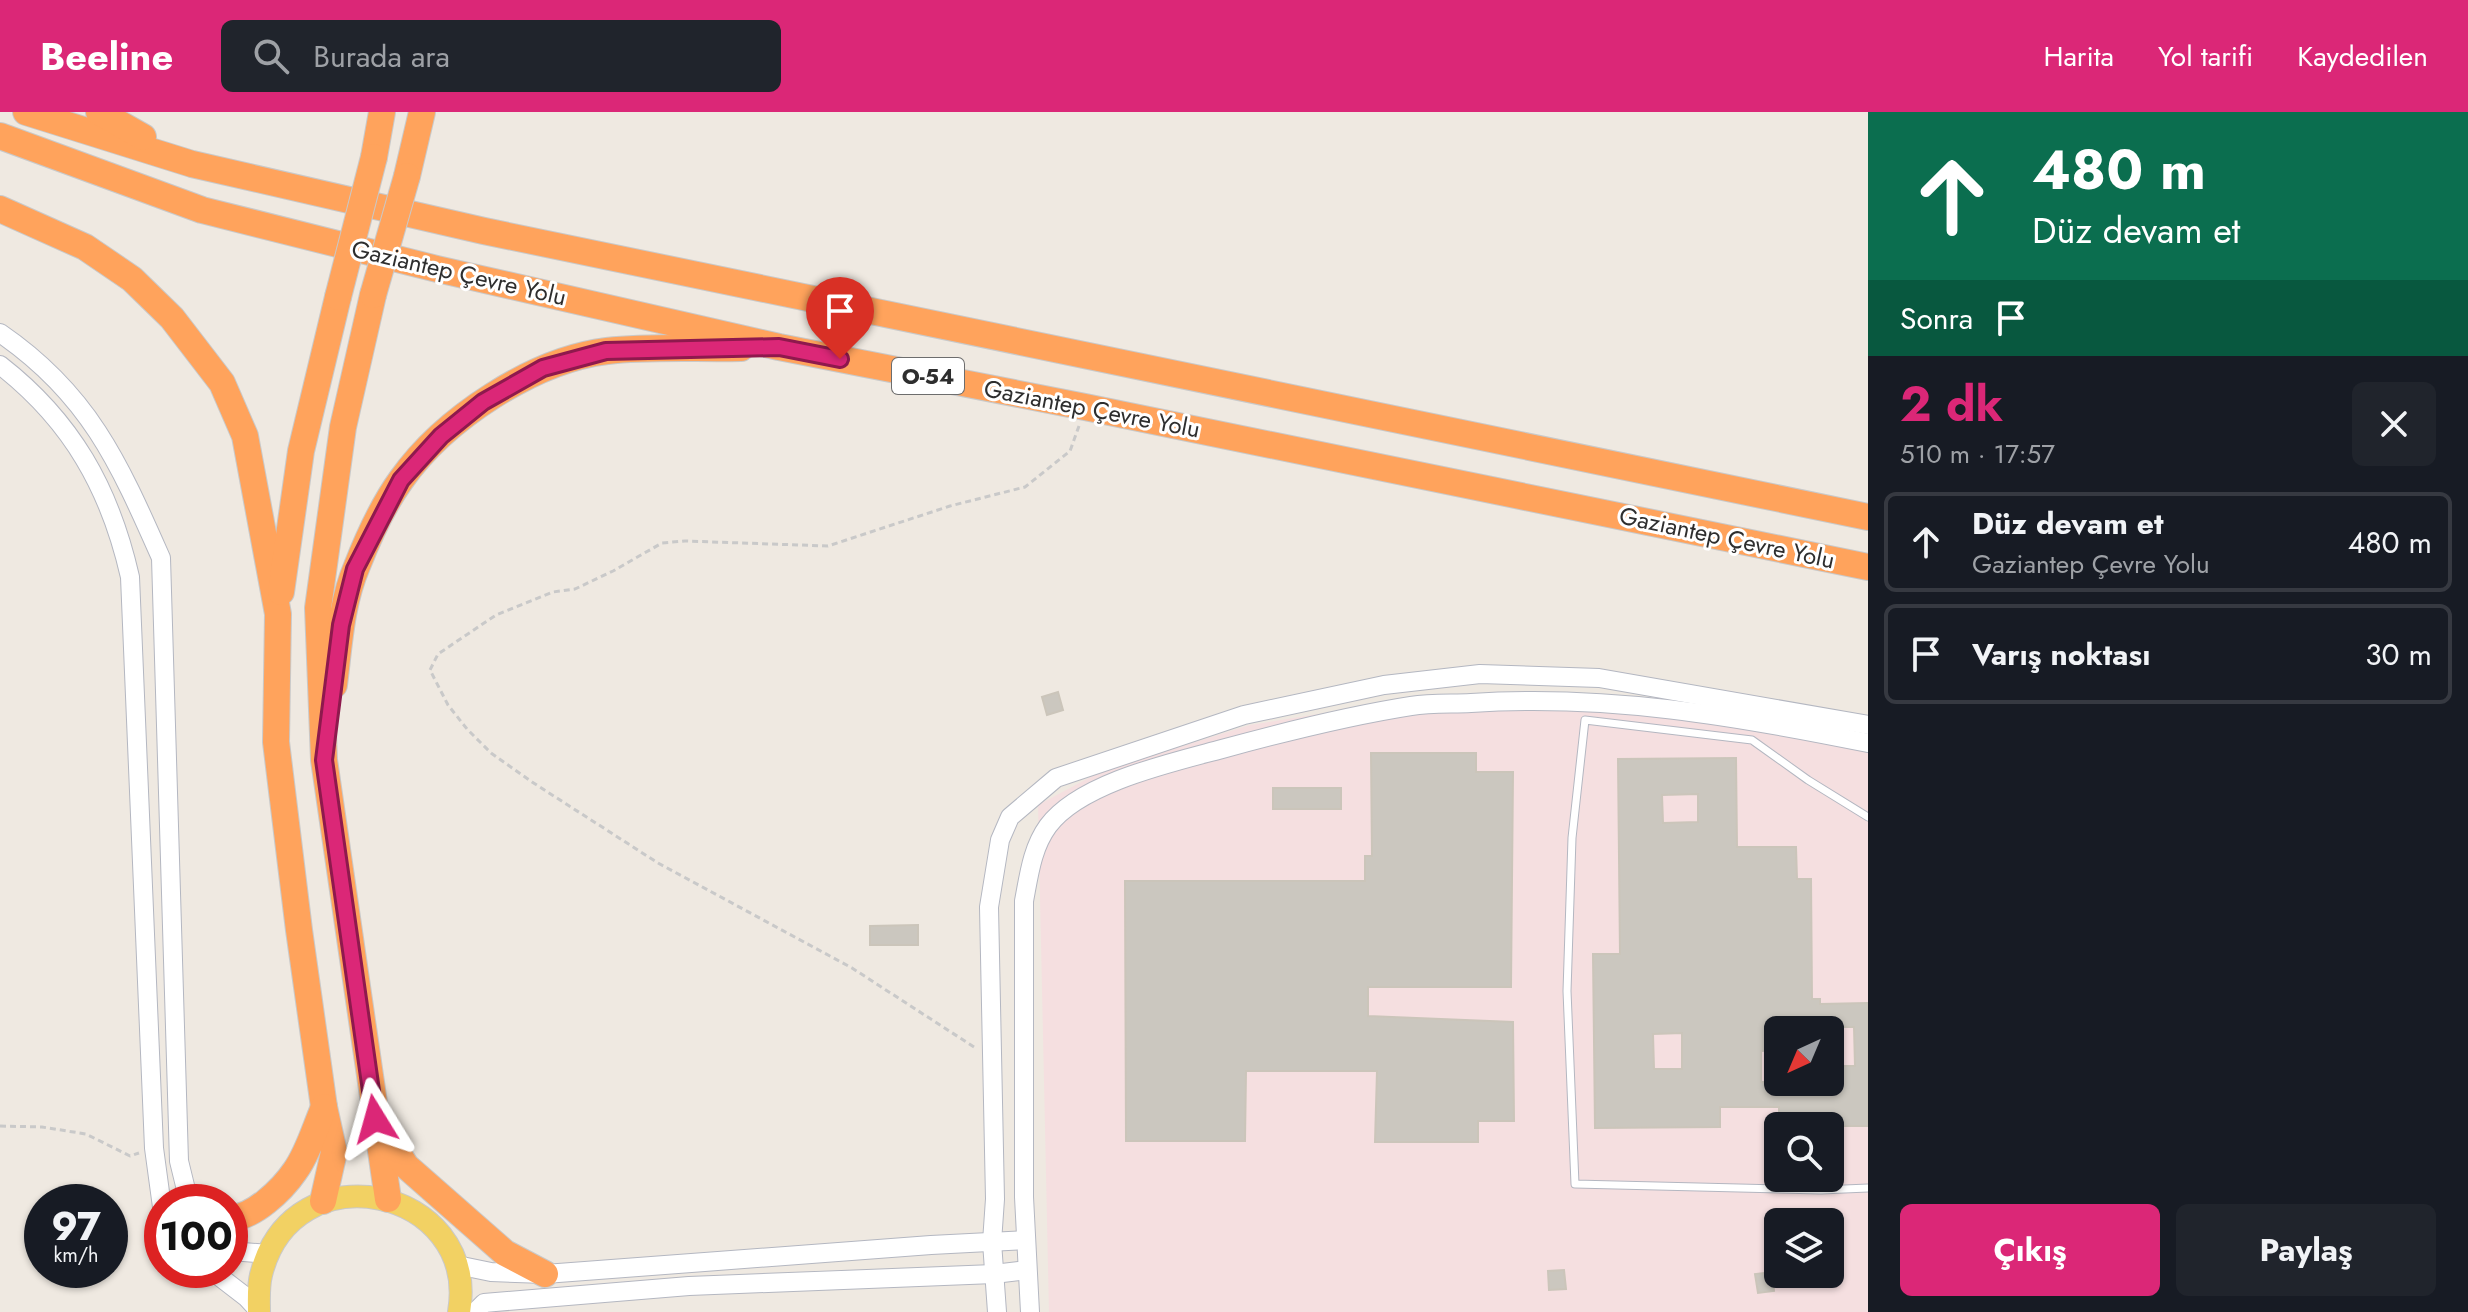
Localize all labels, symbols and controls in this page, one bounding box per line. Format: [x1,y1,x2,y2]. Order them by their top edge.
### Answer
search box [221,20,781,92]
text: Beeline [40,29,173,84]
icon: search [249,34,293,78]
text: Burada ara [313,35,450,78]
text: Harita [2043,36,2114,77]
text: Yol tarifi [2158,36,2253,77]
text: Kaydedilen [2297,36,2428,77]
text: 480 m [2032,129,2206,210]
icon: ahead [1900,144,2004,248]
text: Düz devam et [2032,204,2240,256]
street label: Gaziantep Çevre Yolu [348,231,570,314]
pin [806,277,874,359]
icon: arrive [818,289,862,333]
icon: arrive [1989,296,2033,340]
text: Sonra [1900,297,1973,340]
road number: O-54 [892,358,964,394]
street label: Gaziantep Çevre Yolu [981,370,1203,447]
text: 2 dk [1900,370,2003,439]
button: close [2352,382,2436,466]
text: 510 m · 17:57 [1900,435,2055,473]
street label: Gaziantep Çevre Yolu [1616,498,1838,577]
text: Düz devam et [1972,502,2163,545]
icon: ahead [1904,520,1948,564]
text: 480 m [2348,521,2432,564]
text: Gaziantep Çevre Yolu [1972,545,2210,583]
icon: arrive [1904,632,1948,676]
text: Varış noktası [1972,633,2150,676]
text: 30 m [2365,633,2432,676]
north arrow [1764,1016,1844,1096]
map controls [1764,1016,1844,1288]
position arrow [333,1077,417,1161]
button: search [1764,1112,1844,1192]
speed limit sign: 100 [144,1184,248,1288]
text: 97 [51,1197,101,1255]
button: Çıkış [1900,1204,2160,1296]
button: Paylaş [2176,1204,2436,1296]
button: layers [1764,1208,1844,1288]
text: km/h [53,1241,99,1270]

